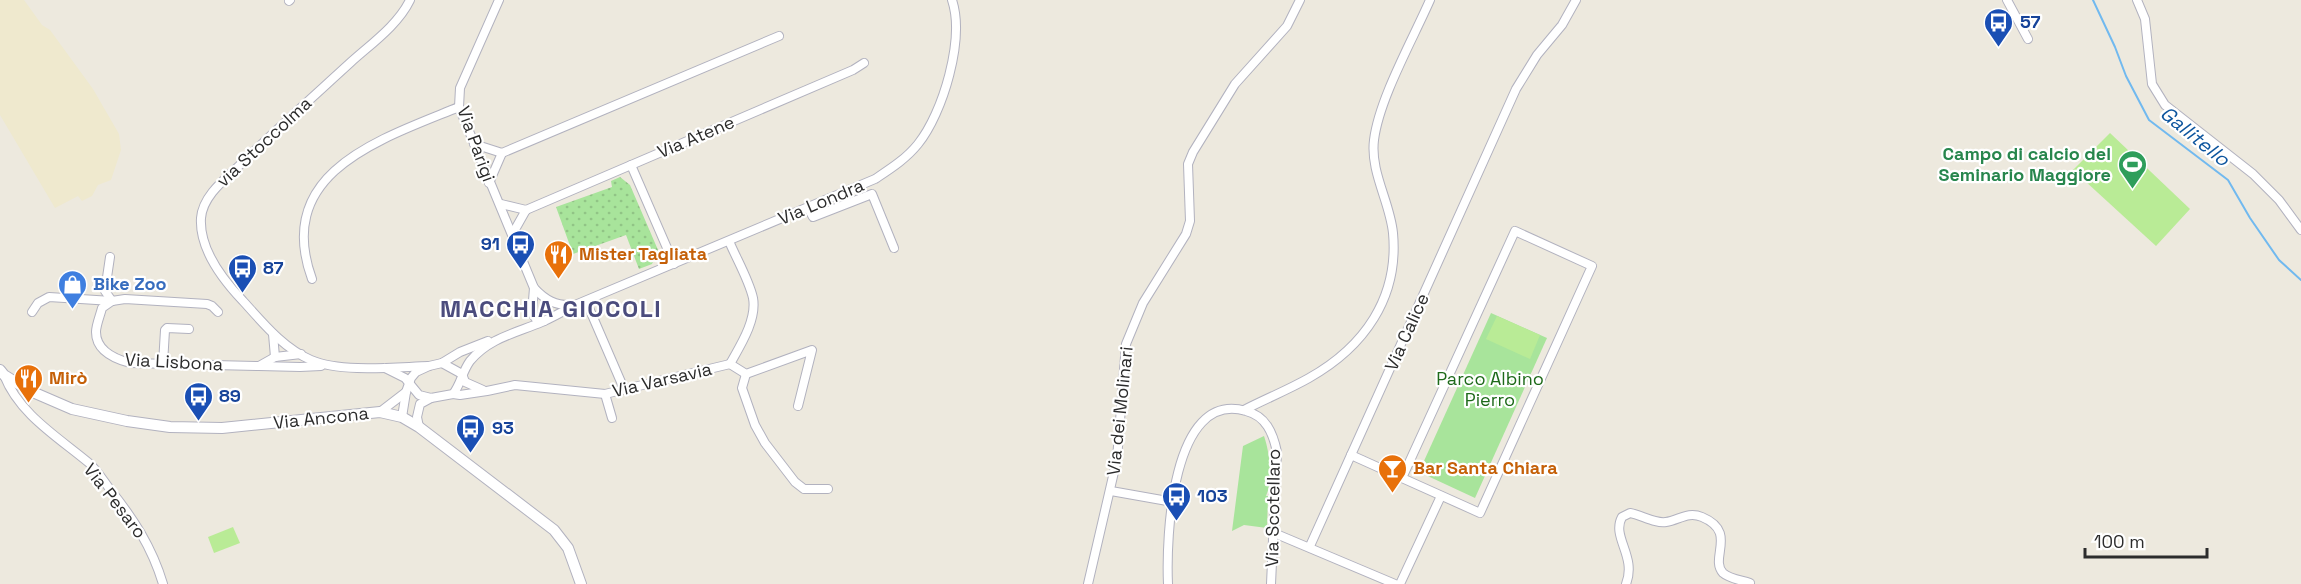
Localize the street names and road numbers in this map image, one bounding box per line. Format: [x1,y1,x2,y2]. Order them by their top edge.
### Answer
street label: via Stoccolma [211,92,316,192]
street label: Via Parigi [452,103,501,185]
street label: Via Atene [654,110,738,163]
street label: Via Londra [774,173,867,230]
street label: Via Calice [1379,289,1434,374]
street label: Via dei Molinari [1101,345,1138,477]
street label: Via Lisbona [124,347,224,376]
street label: Via Varsavia [610,357,714,402]
street label: Via Ancona [272,401,370,434]
street label: Via Scotellaro [1260,449,1285,567]
street label: Via Pesaro [79,459,152,543]

